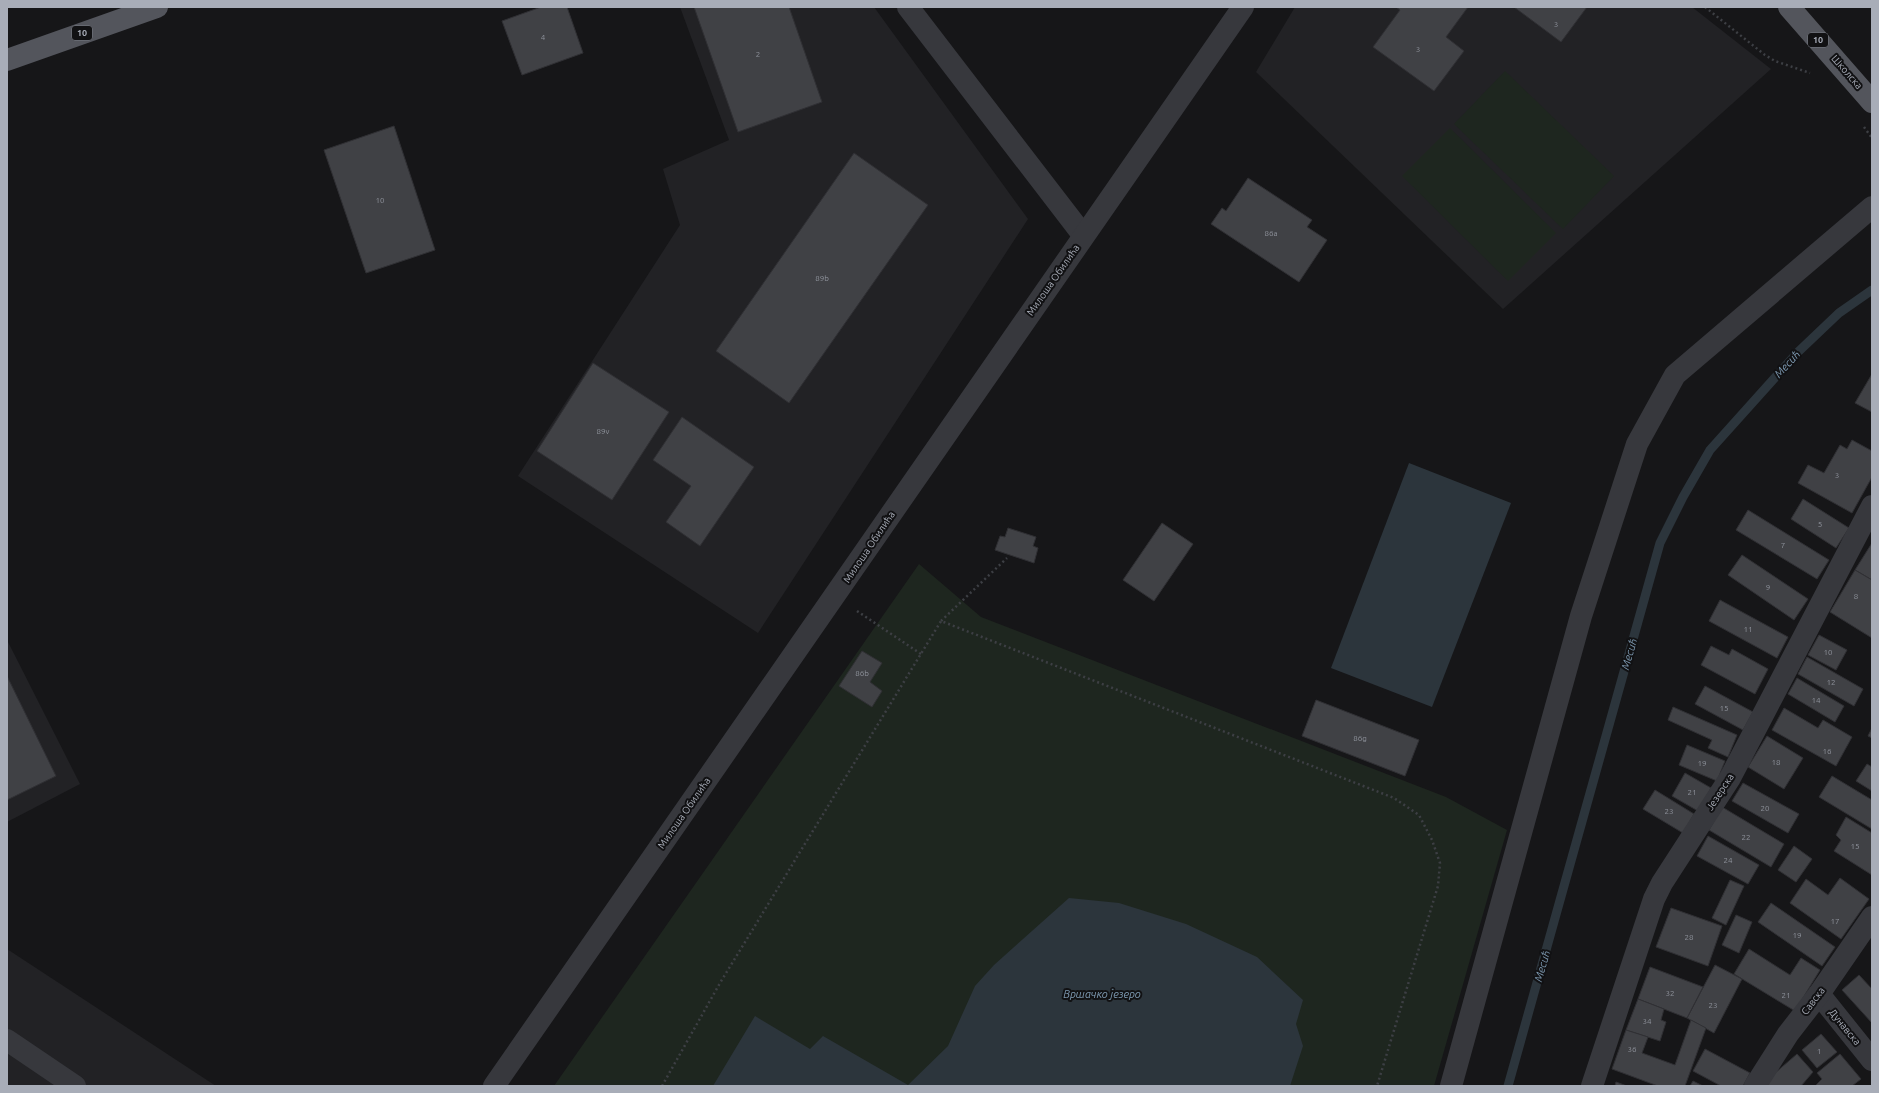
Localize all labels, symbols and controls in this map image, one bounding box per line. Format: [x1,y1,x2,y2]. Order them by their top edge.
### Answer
house number: 3 [1554,20,1558,29]
road number: 10 [72,26,92,40]
house number: 4 [541,33,546,42]
road number: 10 [1808,33,1828,47]
house number: 3 [1416,45,1420,54]
house number: 2 [756,50,760,59]
street label: Школска [1829,53,1865,91]
house number: 10 [375,196,385,205]
house number: 86a [1264,229,1278,238]
street label: Милоша Обилића [1024,242,1082,318]
house number: 89b [815,274,829,283]
water label: Месић [1772,348,1802,380]
house number: 89v [597,427,610,436]
house number: 3 [1835,471,1839,480]
street label: Милоша Обилића [841,509,897,585]
house number: 5 [1818,520,1822,529]
house number: 7 [1781,541,1785,550]
house number: 9 [1766,583,1770,592]
house number: 8 [1854,592,1859,601]
house number: 11 [1743,625,1753,634]
water label: Месић [1619,637,1639,671]
house number: 10 [1823,648,1833,657]
house number: 86b [855,669,869,678]
house number: 12 [1826,678,1836,687]
house number: 14 [1811,696,1821,705]
house number: 15 [1719,704,1729,713]
house number: 86g [1353,734,1367,743]
house number: 16 [1822,747,1832,756]
house number: 18 [1771,758,1781,767]
house number: 19 [1697,759,1707,768]
street label: Језерска [1704,772,1736,812]
street label: Милоша Обилића [655,775,713,851]
house number: 21 [1687,788,1697,797]
house number: 20 [1760,804,1770,813]
house number: 23 [1664,807,1674,816]
house number: 22 [1741,833,1751,842]
house number: 15 [1850,842,1860,851]
house number: 24 [1723,856,1733,865]
house number: 17 [1830,917,1840,926]
house number: 19 [1792,931,1802,940]
house number: 28 [1684,933,1694,942]
water label: Месић [1532,949,1552,983]
street label: Савска [1799,985,1827,1017]
water label: Вршачко језеро [1063,988,1141,1000]
house number: 32 [1665,989,1675,998]
house number: 21 [1781,991,1791,1000]
house number: 23 [1708,1001,1718,1010]
street label: Дунавска [1827,1007,1863,1047]
house number: 34 [1642,1017,1652,1026]
house number: 36 [1627,1045,1637,1054]
house number: 1 [1817,1047,1821,1056]

